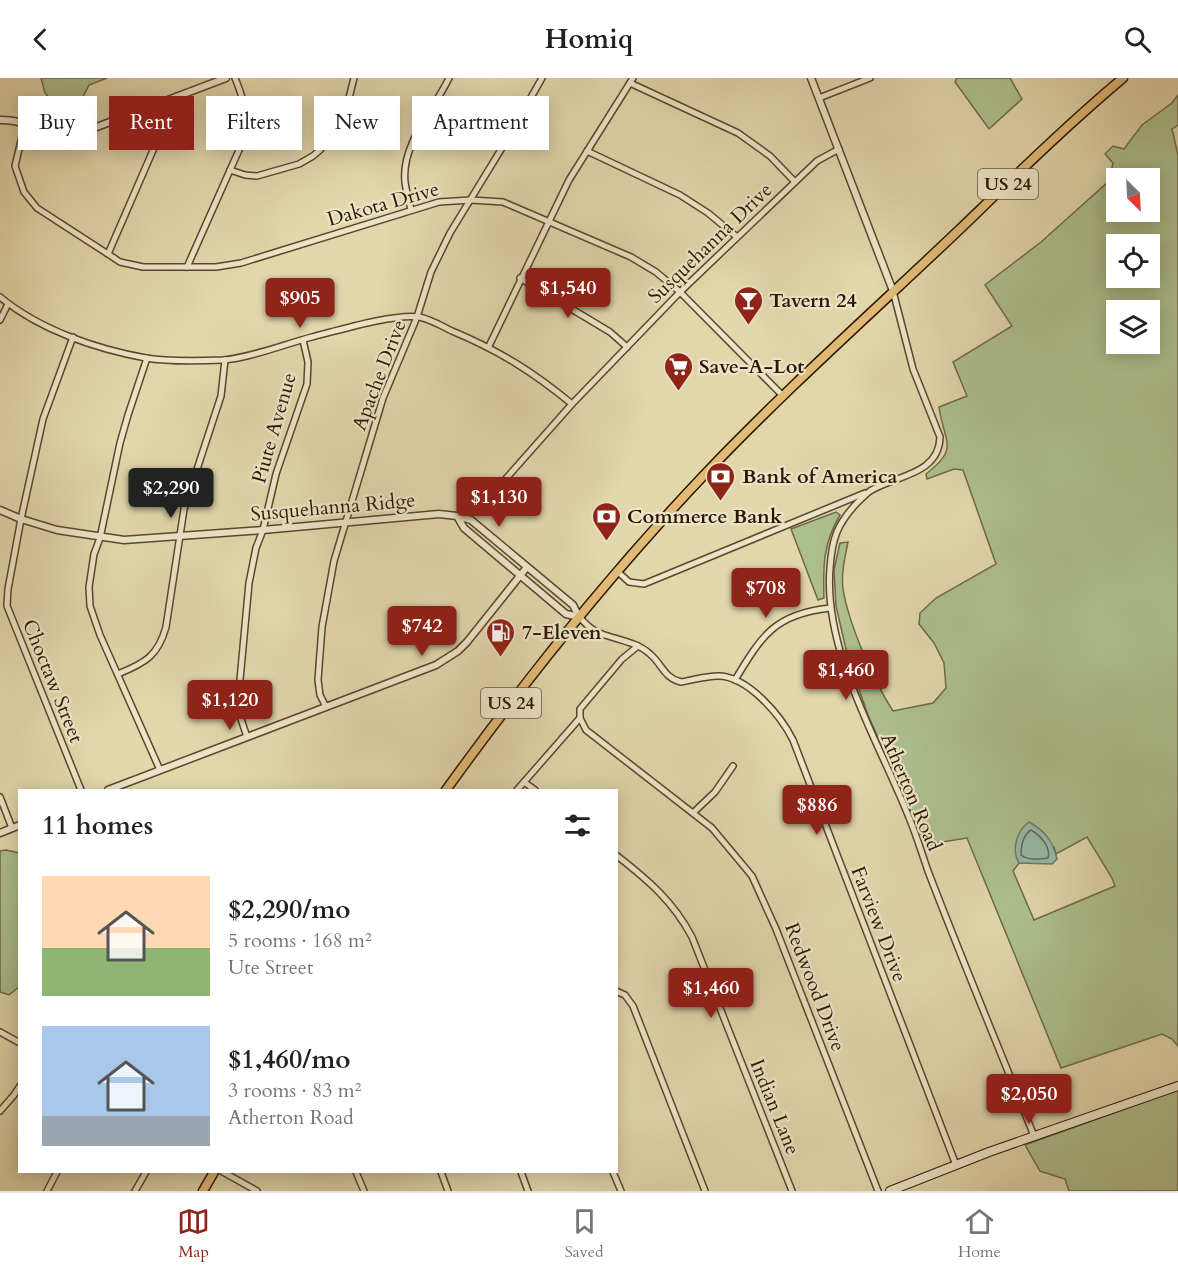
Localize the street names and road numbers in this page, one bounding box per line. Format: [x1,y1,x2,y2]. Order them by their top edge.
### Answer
road number: US 24 [978,169,1038,199]
street label: Dakota Drive [324,175,442,233]
street label: Susquehanna Drive [642,177,778,309]
street label: Apache Drive [346,316,412,434]
street label: Piute Avenue [245,369,303,487]
street label: Susquehanna Ridge [250,486,416,528]
street label: Choctaw Street [16,615,90,747]
road number: US 24 [481,688,541,718]
street label: Atherton Road [874,729,948,855]
street label: Farview Drive [845,862,913,986]
street label: Redwood Drive [778,919,852,1055]
street label: Indian Lane [744,1055,806,1159]

